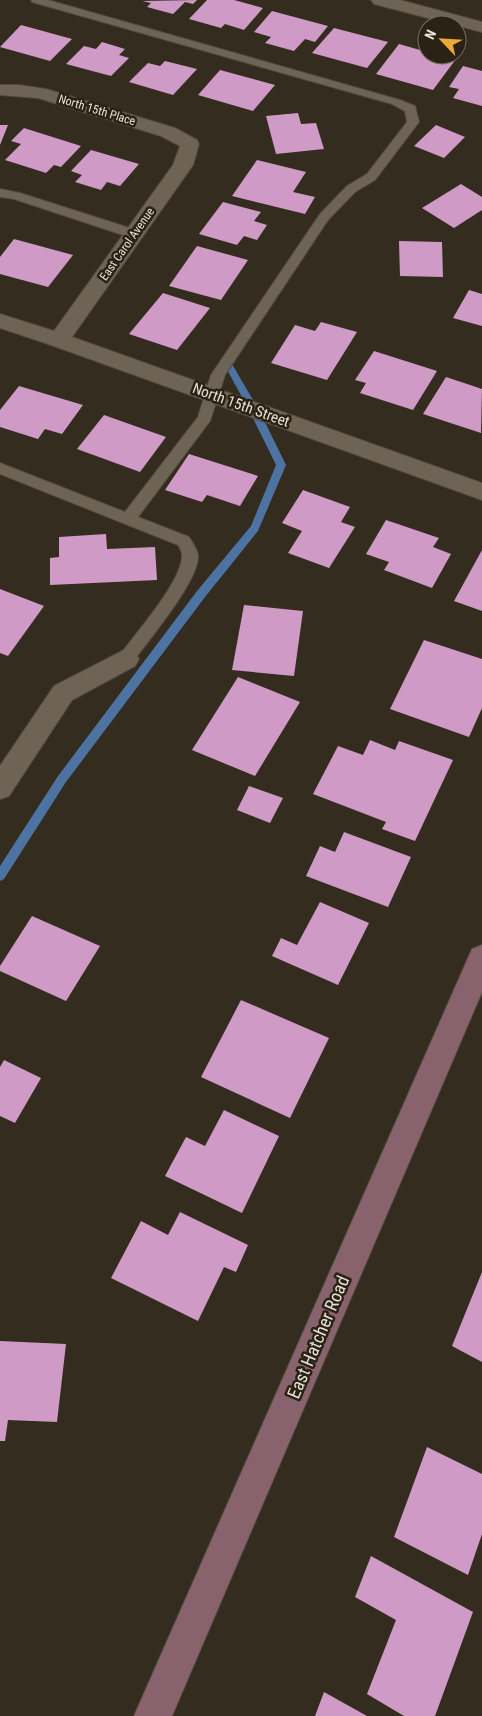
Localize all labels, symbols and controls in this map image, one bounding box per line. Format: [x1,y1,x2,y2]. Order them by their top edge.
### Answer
north arrow [417,15,467,65]
text: N [421,27,439,42]
street label: North 15th Place [57,92,138,128]
street label: East Carol Avenue [97,205,158,283]
street label: North 15th Street [190,379,292,431]
street label: East Hatcher Road [283,1272,353,1402]

